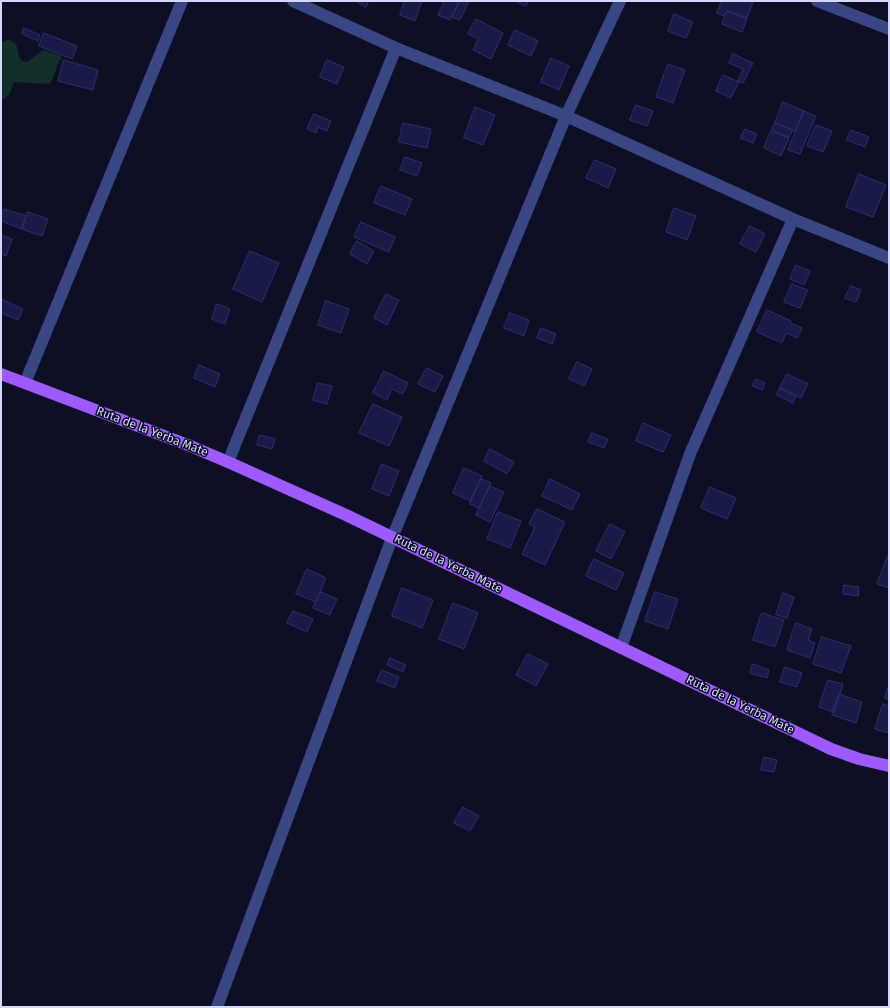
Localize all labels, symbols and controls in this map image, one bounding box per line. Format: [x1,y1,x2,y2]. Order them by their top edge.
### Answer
street label: Ruta de la Yerba Mate [94,404,210,460]
street label: Ruta de la Yerba Mate [392,532,504,596]
street label: Ruta de la Yerba Mate [684,673,796,737]

